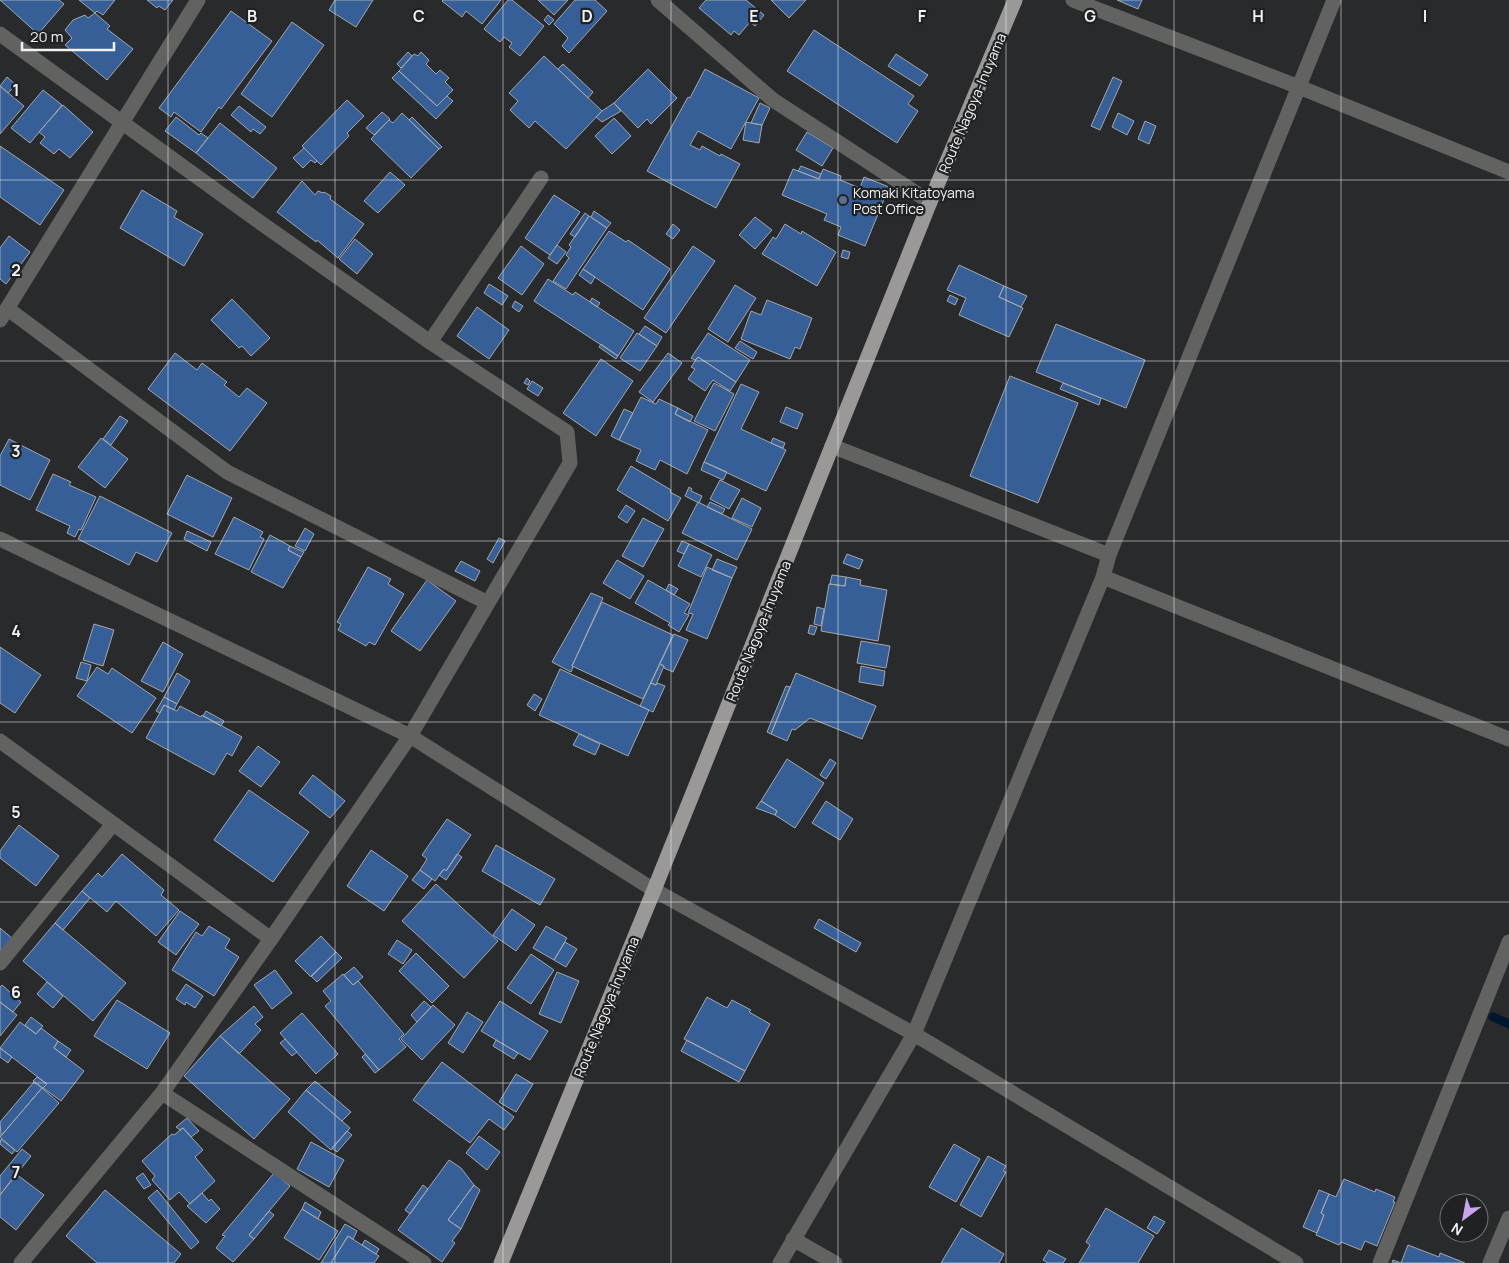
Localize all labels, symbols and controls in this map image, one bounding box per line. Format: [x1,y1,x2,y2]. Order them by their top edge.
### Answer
text: B [247,5,257,27]
text: C [413,5,425,27]
text: D [581,5,593,27]
text: E [749,5,759,27]
text: F [918,5,927,27]
text: G [1084,5,1096,27]
text: H [1252,5,1264,27]
text: I [1423,5,1427,27]
scale bar [22,20,115,52]
text: 20 m [30,26,63,47]
street label: Route Nagoya-Inuyama [934,30,1010,176]
text: 1 [12,79,20,101]
place label: Komaki Kitatoyama Post Office [853,183,975,218]
marker: Komaki Kitatoyama Post Office [837,194,849,206]
text: 2 [11,259,21,281]
text: 3 [11,440,21,462]
street label: Route Nagoya-Inuyama [721,558,795,704]
text: 4 [11,620,21,642]
text: 5 [11,801,21,823]
street label: Route Nagoya-Inuyama [569,934,643,1080]
text: 6 [11,981,21,1003]
text: 7 [12,1161,20,1183]
north arrow [1439,1193,1489,1243]
text: N [1448,1219,1466,1240]

